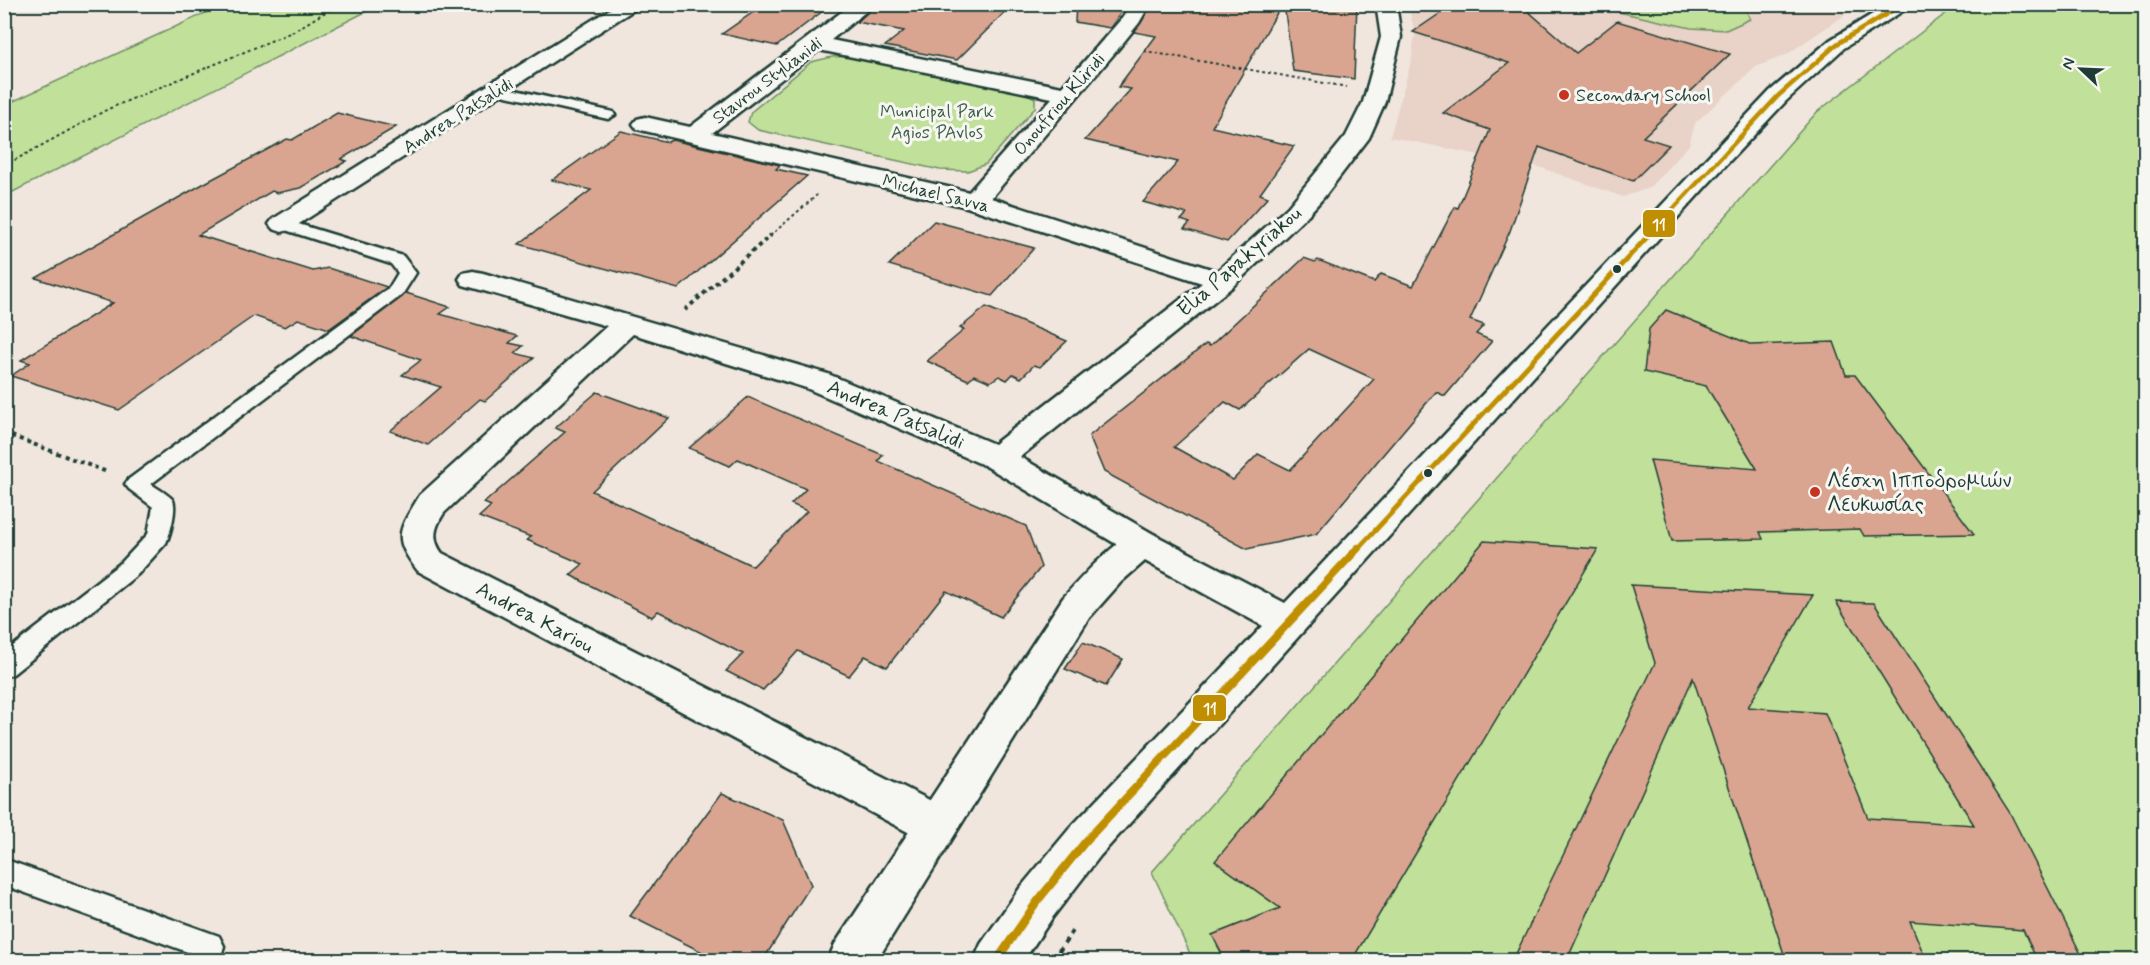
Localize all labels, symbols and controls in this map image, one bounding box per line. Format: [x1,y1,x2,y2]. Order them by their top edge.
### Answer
street label: Stavrou Stylianidi [708,32,827,130]
north arrow [2051,39,2111,99]
street label: Onoufriou Kliridi [1009,48,1111,161]
text: N [2057,55,2080,73]
street label: Andrea Patsalidi [399,72,518,159]
place label: Secondary School [1576,84,1711,108]
marker: Secondary School [1557,88,1571,102]
park label: Municipal Park Agios PAvlos [880,100,994,145]
street label: Michael Savva [880,169,992,219]
street label: Elia Papakyriakou [1171,200,1308,324]
line badge: 11 [1642,209,1676,238]
text: 11 [1652,215,1666,236]
unlabelled marker [1611,263,1623,275]
street label: Andrea Patsalidi [823,373,969,457]
place label: Λέσχη Ιπποδρομιών Λευκωσίας [1827,466,2012,519]
unlabelled marker [1422,467,1434,479]
marker: Λέσχη Ιπποδρομιών Λευκωσίας [1808,485,1822,499]
street label: Andrea Kariou [471,575,598,661]
line badge: 11 [1192,694,1227,722]
text: 11 [1203,699,1217,720]

